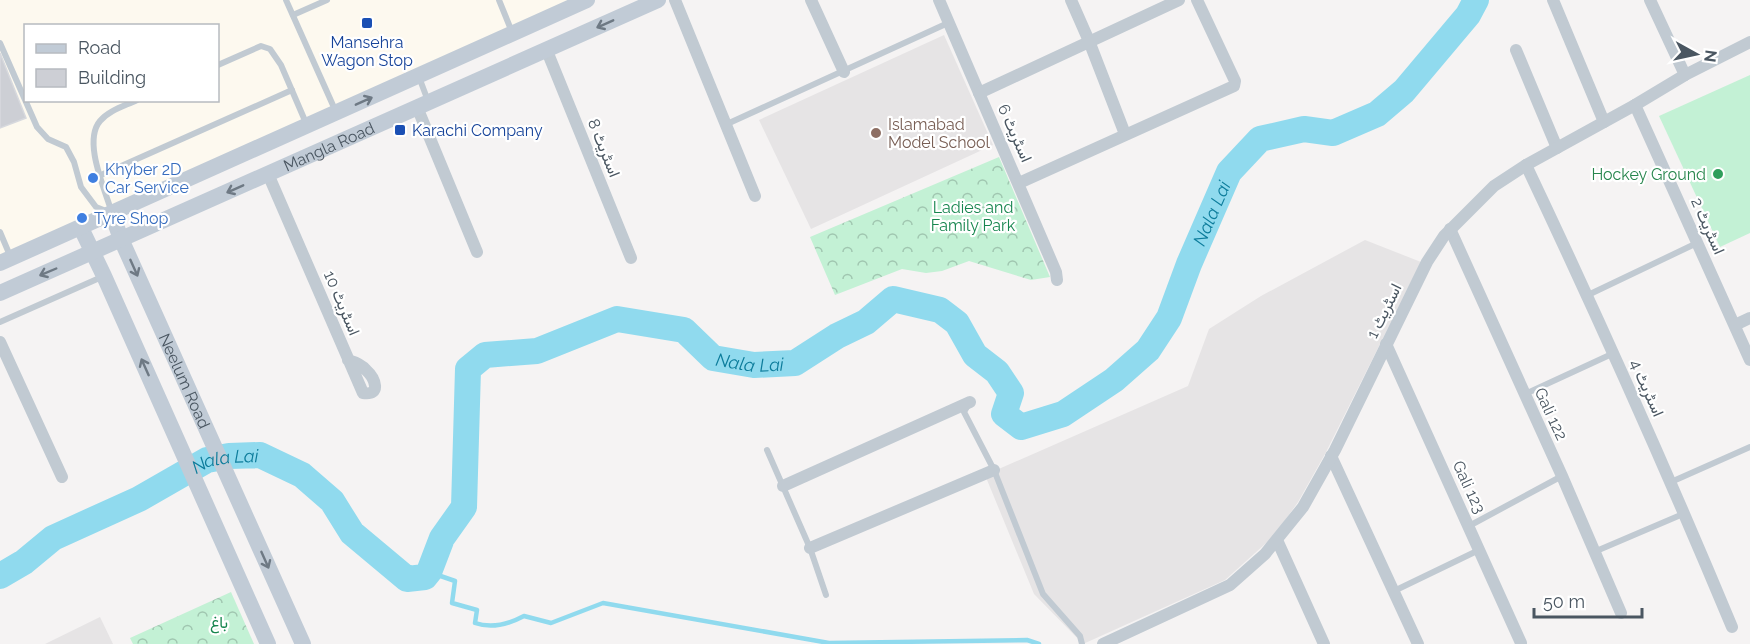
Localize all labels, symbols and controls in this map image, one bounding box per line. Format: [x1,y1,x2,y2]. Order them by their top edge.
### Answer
marker: Mansehra Wagon Stop [360,16,374,30]
one-way arrow [596,19,614,30]
legend [24,24,219,102]
north arrow [1666,24,1726,84]
place label: Mansehra Wagon Stop [321,33,413,70]
text: Road [78,37,121,58]
text: N [1700,49,1721,63]
text: Building [78,67,146,88]
one-way arrow [355,94,373,105]
street label: اسٹریٹ 6 [993,101,1036,165]
place label: Islamabad Model School [888,115,991,152]
street label: اسٹریٹ 8 [583,116,624,180]
street label: Mangla Road [280,118,377,175]
place label: Karachi Company [412,121,543,140]
marker: Karachi Company [393,123,407,137]
marker: Islamabad Model School [869,126,883,140]
place label: Khyber 2D Car Service [105,160,189,197]
place label: Hockey Ground [1591,165,1706,184]
marker: Hockey Ground [1711,167,1725,181]
marker: Khyber 2D Car Service [86,171,100,185]
water label: Nala Lai [1188,177,1235,249]
one-way arrow [226,183,244,195]
street label: اسٹریٹ 2 [1686,195,1729,258]
park label: Ladies and Family Park [931,198,1016,235]
place label: Tyre Shop [94,209,169,228]
marker: Tyre Shop [75,211,89,225]
one-way arrow [129,259,140,277]
one-way arrow [40,267,58,278]
street label: اسٹریٹ 10 [319,268,364,339]
street label: اسٹریٹ 1 [1363,280,1406,342]
street label: Neelum Road [155,330,214,431]
water label: Nala Lai [714,348,785,376]
street label: اسٹریٹ 4 [1625,356,1668,420]
one-way arrow [138,358,150,376]
street label: Gali 122 [1531,385,1571,443]
water label: Nala Lai [188,445,260,477]
street label: Gali 123 [1449,458,1489,516]
one-way arrow [260,550,272,568]
scale bar [1534,581,1642,619]
text: 50 m [1543,591,1585,612]
park label: باغ [210,613,228,634]

